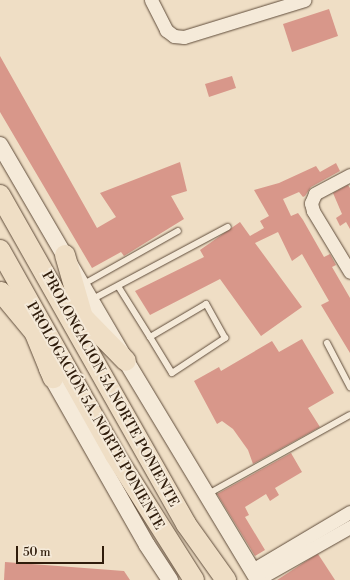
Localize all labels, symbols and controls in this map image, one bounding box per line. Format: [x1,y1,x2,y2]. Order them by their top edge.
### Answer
street label: PROLONGACION 5A NORTE PONIENTE [38,268,182,510]
street label: PROLOGACIÓN 5A. NORTE PONIENTE [23,299,167,533]
scale bar [18,538,106,564]
text: 50 m [23,545,51,560]

